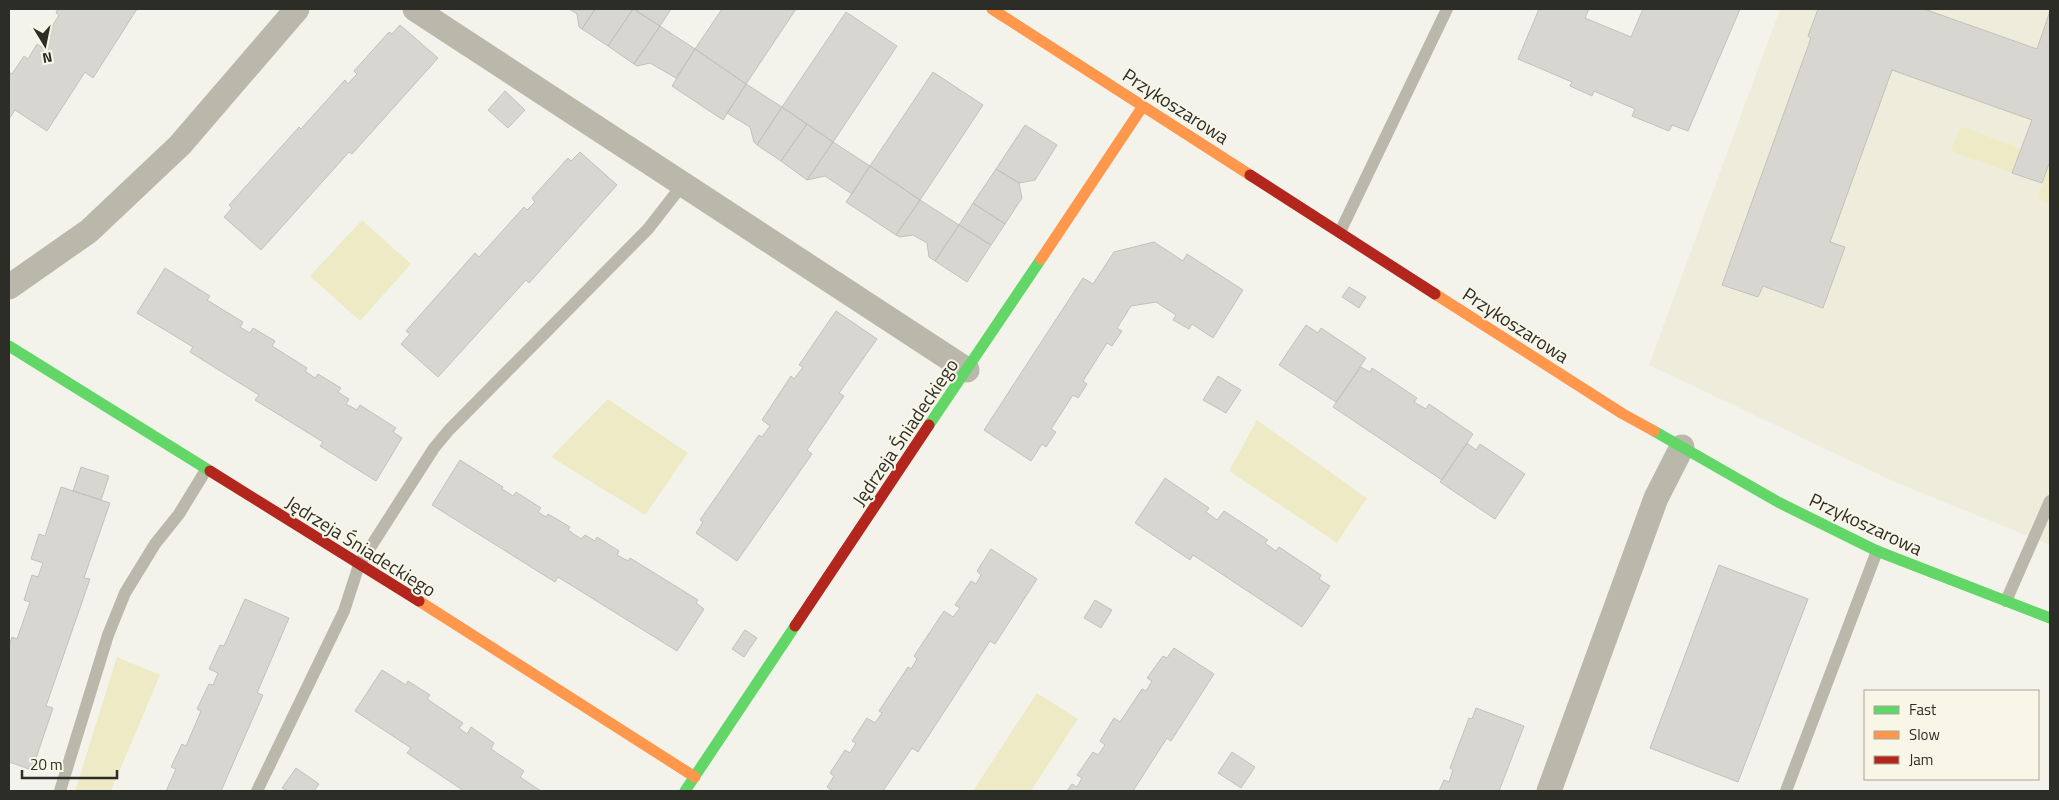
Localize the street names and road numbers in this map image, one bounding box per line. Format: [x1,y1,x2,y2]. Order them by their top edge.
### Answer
street label: Przykoszarowa [1117,60,1236,151]
street label: Przykoszarowa [1457,279,1576,370]
street label: Jędrzeja Śniadeckiego [844,352,965,511]
street label: Przykoszarowa [1805,485,1928,563]
street label: Jędrzeja Śniadeckiego [280,488,442,604]

